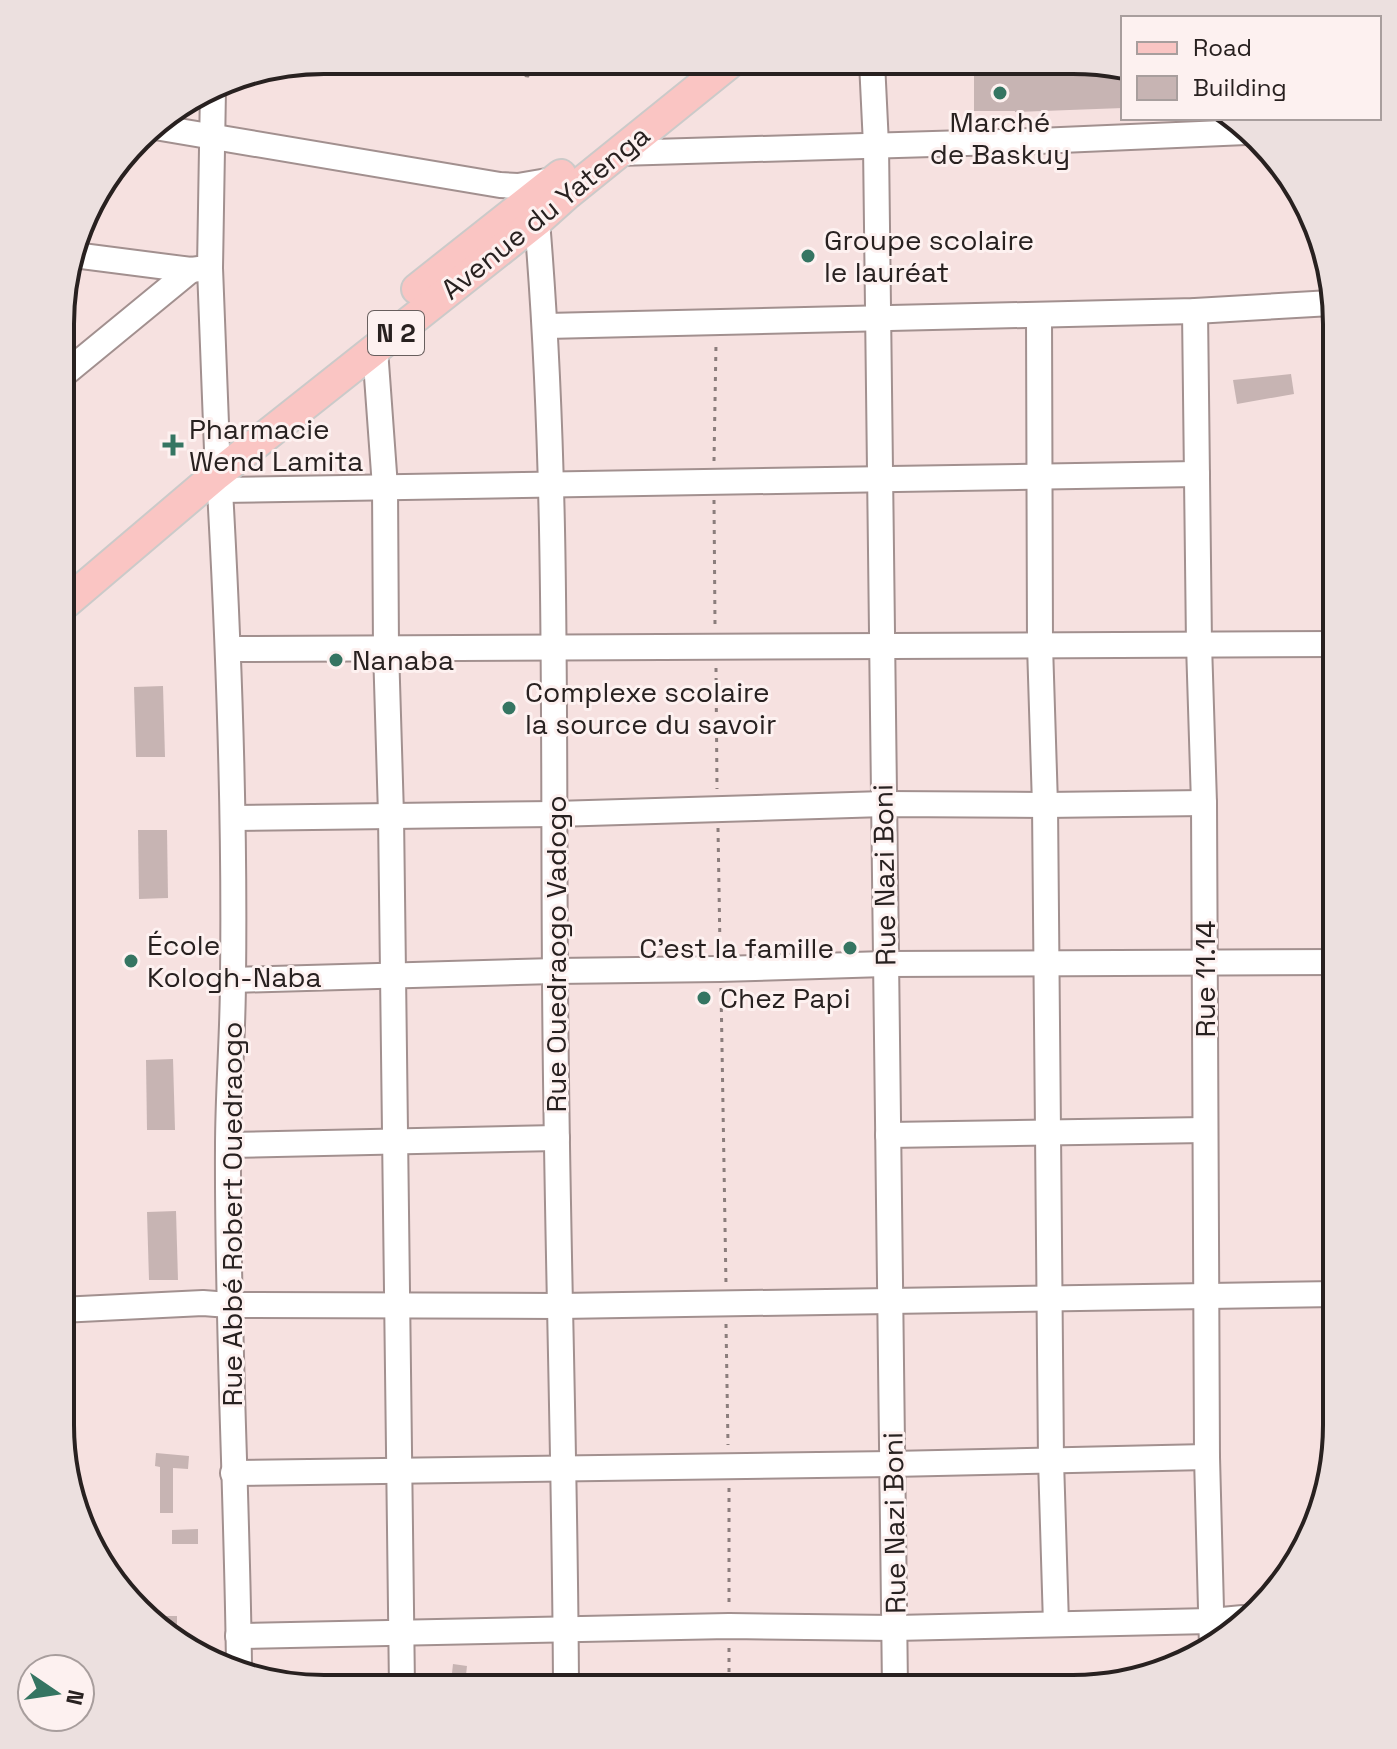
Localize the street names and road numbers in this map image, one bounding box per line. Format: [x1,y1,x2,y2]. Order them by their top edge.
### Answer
street label: Avenue du Yatenga [433,117,657,307]
road number: N 2 [368,311,424,355]
street label: Rue Nazi Boni [864,784,904,966]
street label: Rue Ouedraogo Vadogo [538,796,574,1112]
street label: Rue 11.14 [1187,920,1223,1038]
street label: Rue Abbé Robert Ouedraogo [214,1022,250,1406]
street label: Rue Nazi Boni [874,1432,914,1614]

